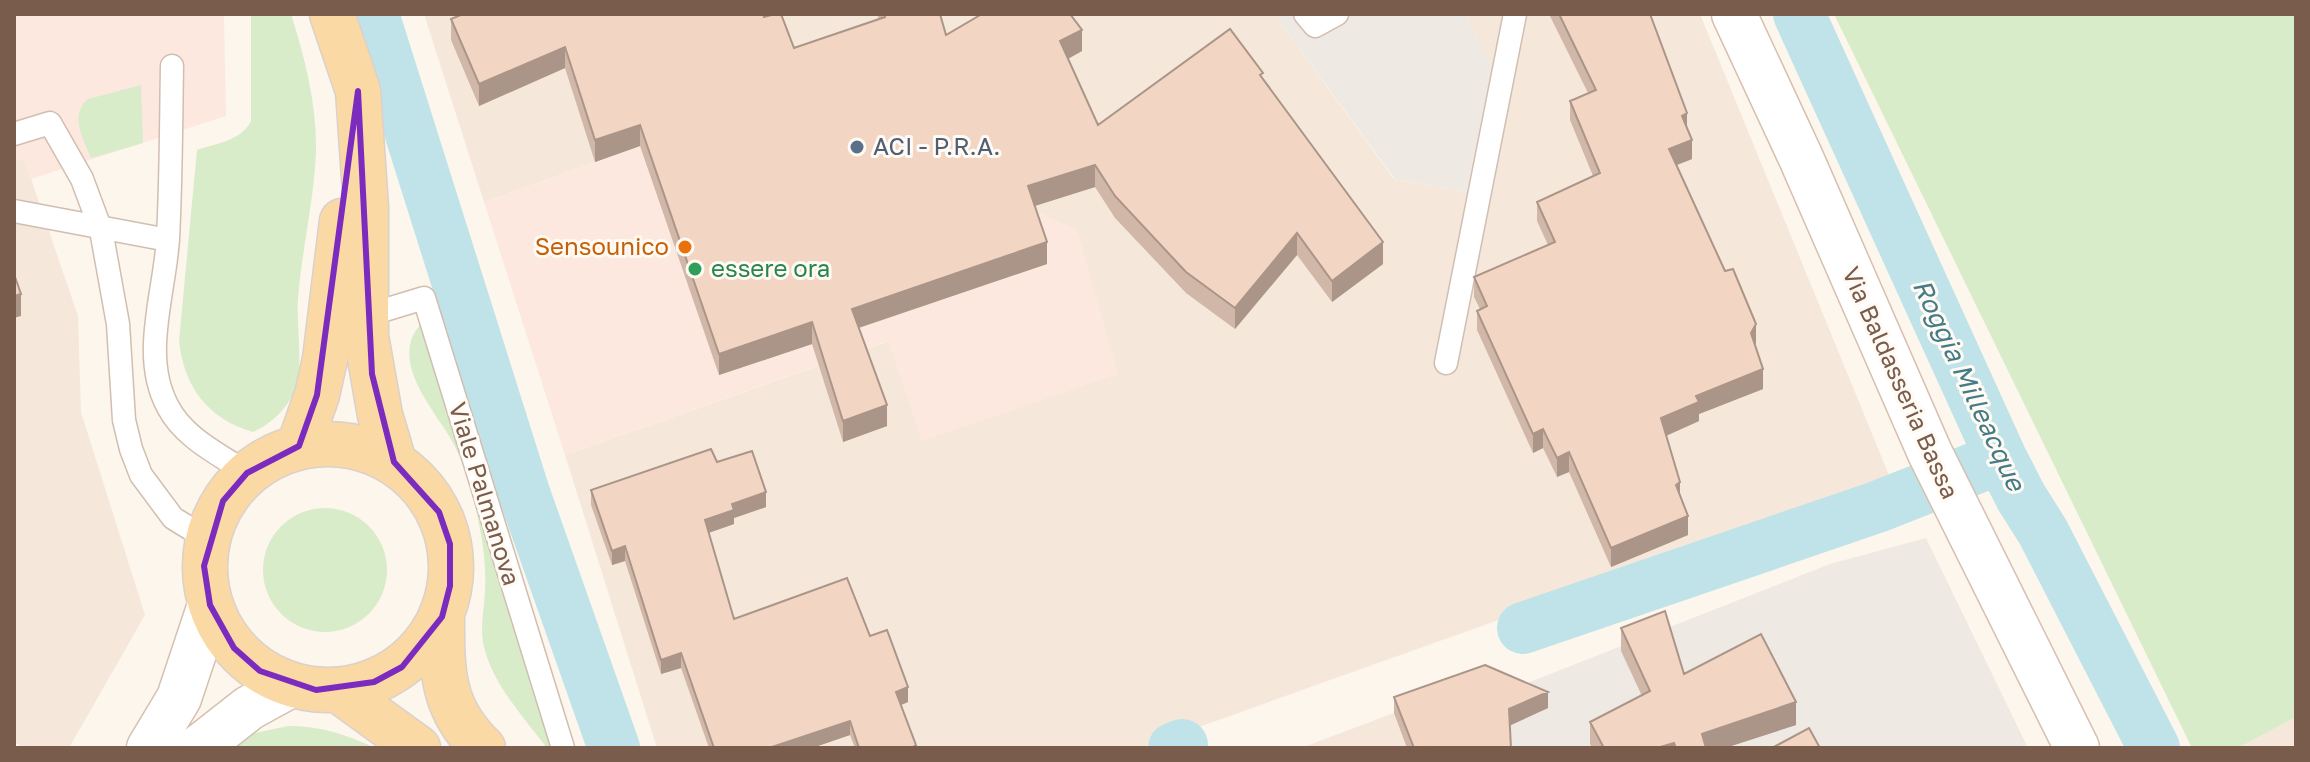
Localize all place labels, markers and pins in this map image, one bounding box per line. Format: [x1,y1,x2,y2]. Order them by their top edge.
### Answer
place label: ACI - P.R.A. [873,131,1000,160]
marker: ACI - P.R.A. [848,138,866,156]
place label: Sensounico [535,231,669,260]
marker: Sensounico [676,238,694,256]
place label: essere ora [711,253,830,282]
marker: essere ora [686,260,704,278]

